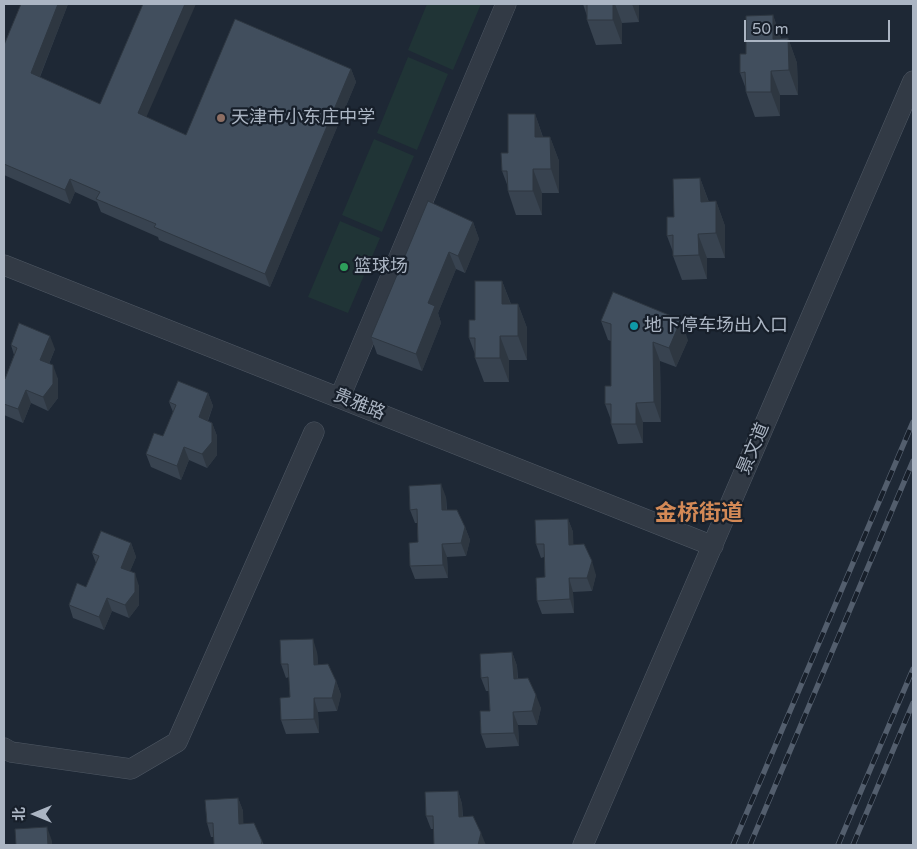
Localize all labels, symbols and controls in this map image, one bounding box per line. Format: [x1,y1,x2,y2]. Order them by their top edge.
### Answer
scale bar [747,10,893,42]
text: 50 m [752,20,789,38]
place label: 天津市小东庄中学 [231,107,375,129]
marker: 天津市小东庄中学 [215,112,227,124]
place label: 篮球场 [354,256,408,278]
marker: 篮球场 [338,261,350,273]
place label: 地下停车场出入口 [644,315,788,337]
marker: 地下停车场出入口 [628,320,640,332]
street label: 贵雅路 [330,385,388,425]
street label: 景文道 [734,420,774,478]
district label: 金桥街道 [655,501,743,527]
north arrow [10,789,60,839]
text: 北 [11,807,28,821]

